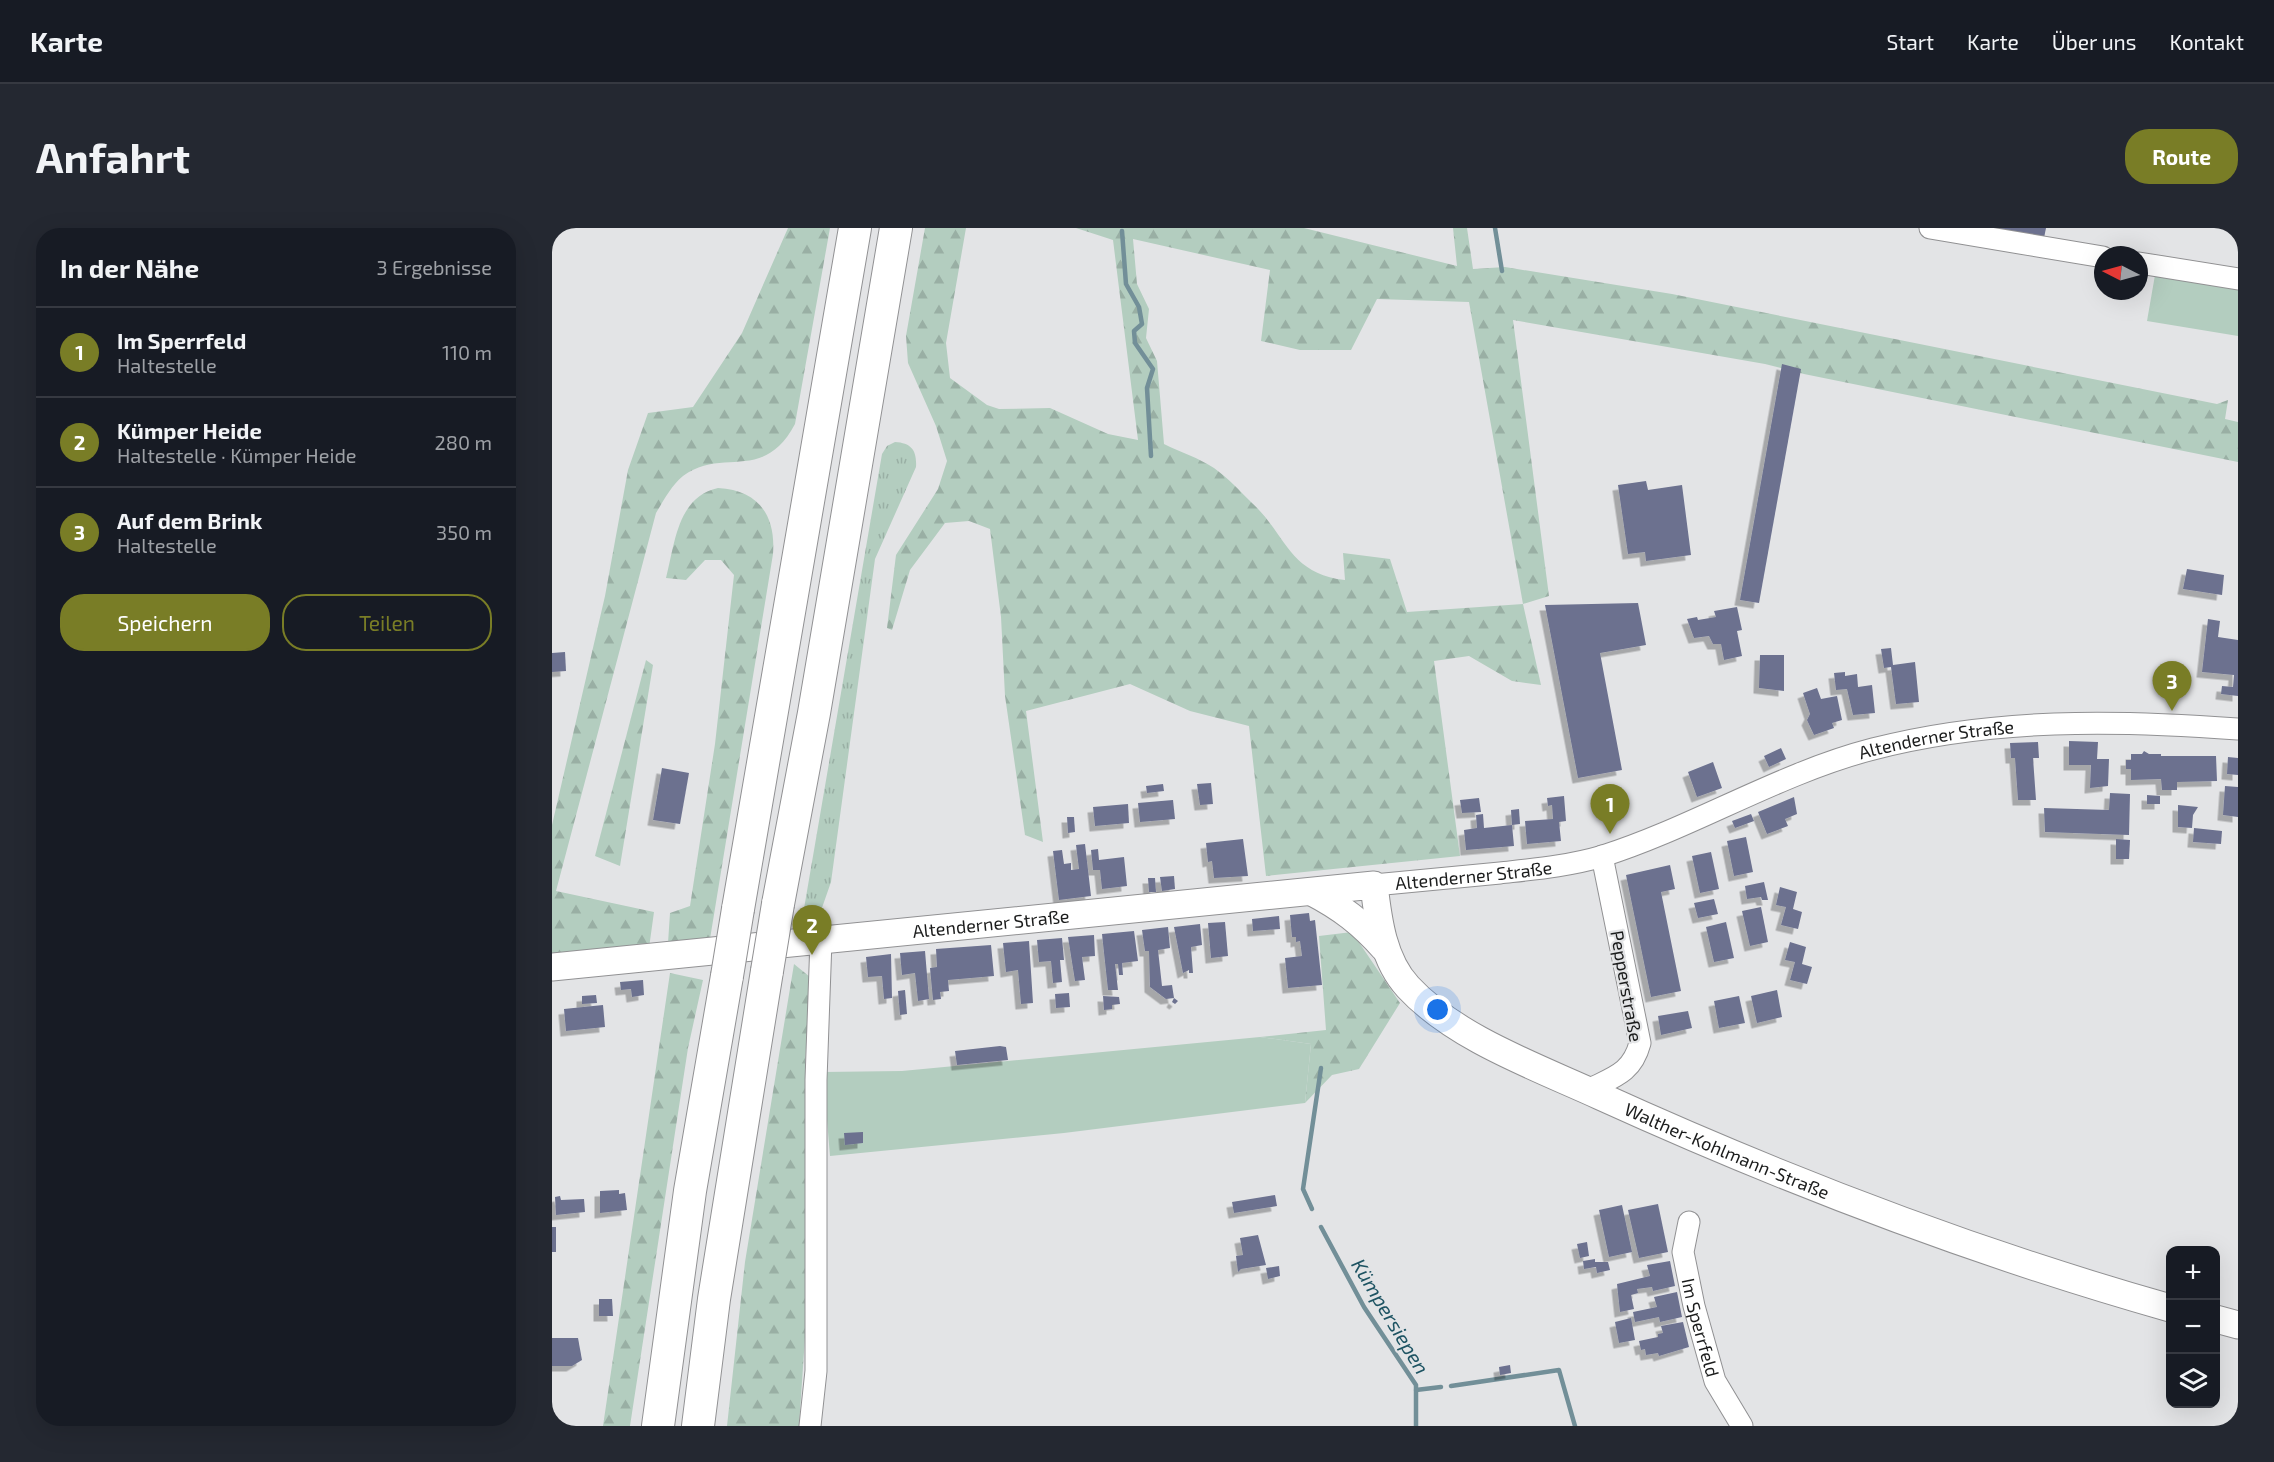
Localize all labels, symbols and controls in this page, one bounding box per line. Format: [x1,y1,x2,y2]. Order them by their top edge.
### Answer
text: Karte [30,24,103,58]
text: Start [1887,29,1934,54]
text: Karte [1967,29,2019,54]
text: Über uns [2052,29,2137,54]
text: Kontakt [2170,29,2244,54]
button: Route [2125,129,2238,184]
text: Anfahrt [36,131,190,181]
north arrow [2094,246,2148,300]
text: In der Nähe [60,252,199,283]
text: 3 Ergebnisse [376,255,492,279]
text: Im Sperrfeld [117,327,246,353]
text: 1 [75,340,84,364]
text: 110 m [442,340,492,364]
text: Haltestelle [117,353,217,377]
text: Kümper Heide [117,417,262,443]
text: 2 [74,430,85,454]
text: 280 m [435,430,492,454]
text: Haltestelle · Kümper Heide [117,443,357,467]
text: Auf dem Brink [117,507,262,533]
text: 3 [74,520,85,544]
text: 350 m [436,520,492,544]
text: Haltestelle [117,533,217,557]
button: Speichern [60,594,270,651]
button: Teilen [282,594,492,651]
pin: 3 [2152,662,2192,711]
street label: Altenderner Straße [1856,715,2015,763]
pin: 1 [1590,784,1630,834]
street label: Altenderner Straße [1394,856,1553,894]
street label: Altenderner Straße [911,904,1070,942]
pin: 2 [792,906,832,955]
street label: Pepperstraße [1606,929,1648,1043]
your location [1423,995,1452,1024]
street label: Walther-Kohlmann-Straße [1621,1098,1833,1203]
map controls [2166,1246,2220,1408]
button: + [2166,1246,2220,1300]
water label: Kümpersiepen [1347,1254,1435,1378]
street label: Im Sperrfeld [1678,1276,1724,1379]
button: − [2166,1300,2220,1354]
button: layers [2166,1354,2220,1408]

